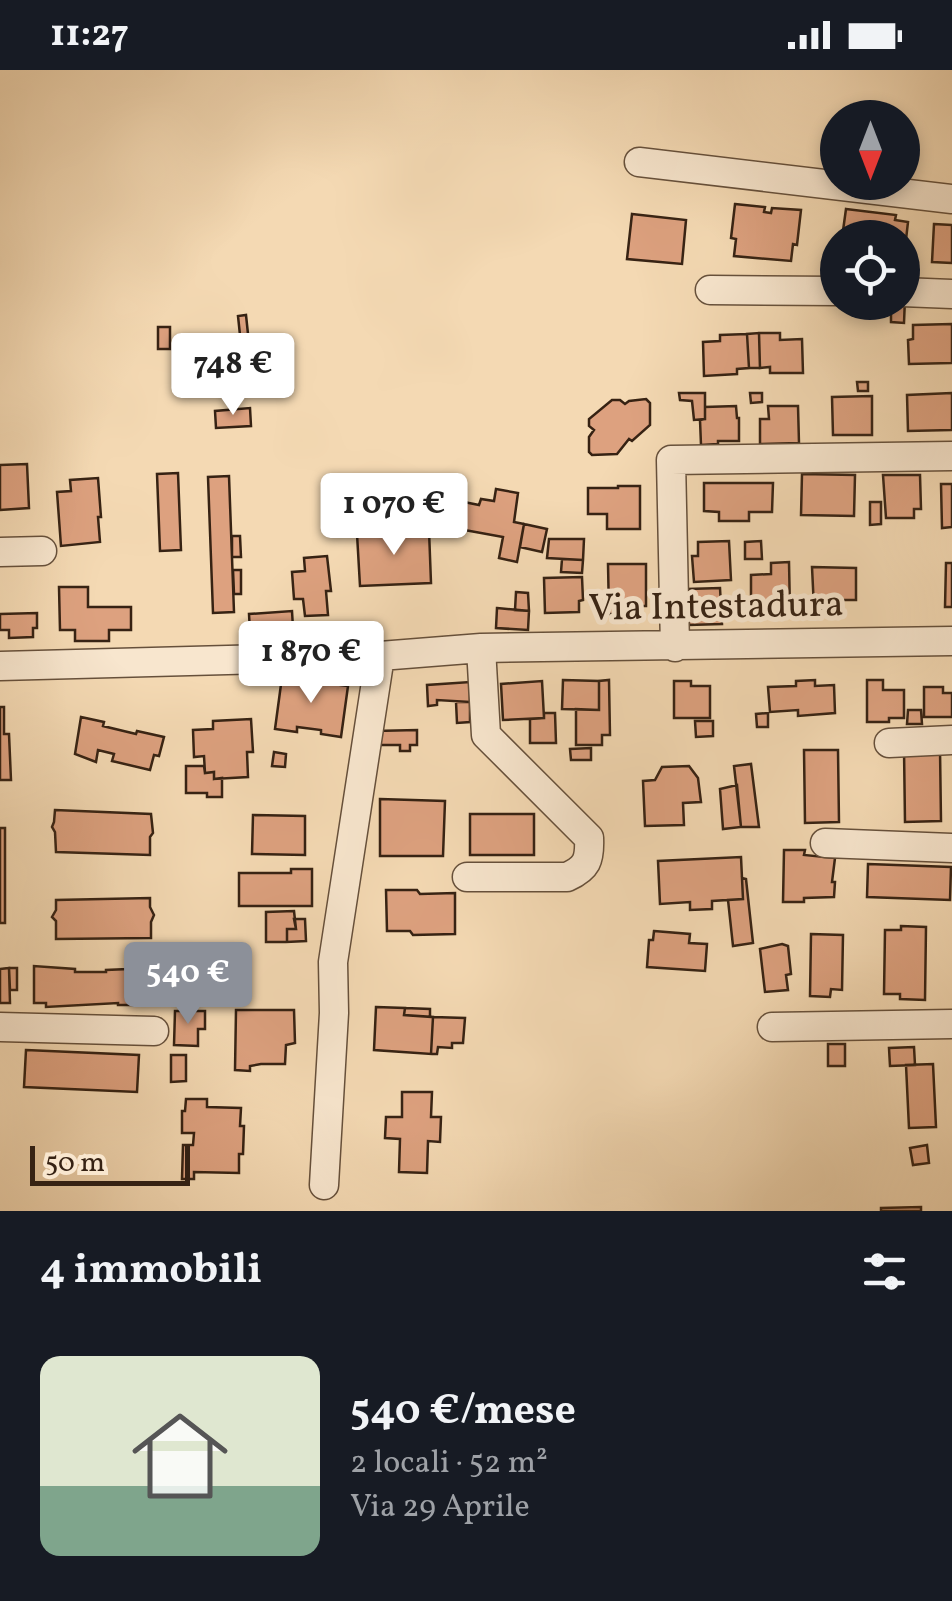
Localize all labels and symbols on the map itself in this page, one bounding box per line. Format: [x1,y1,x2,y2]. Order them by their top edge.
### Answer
north arrow [820,100,920,200]
pin: 748 € [163,333,303,418]
pin: 1 070 € [302,473,486,558]
street label: Via Intestadura [588,579,844,637]
pin: 1 870 € [219,621,403,706]
pin: 540 € [118,942,258,1027]
scale bar [30,1141,190,1186]

